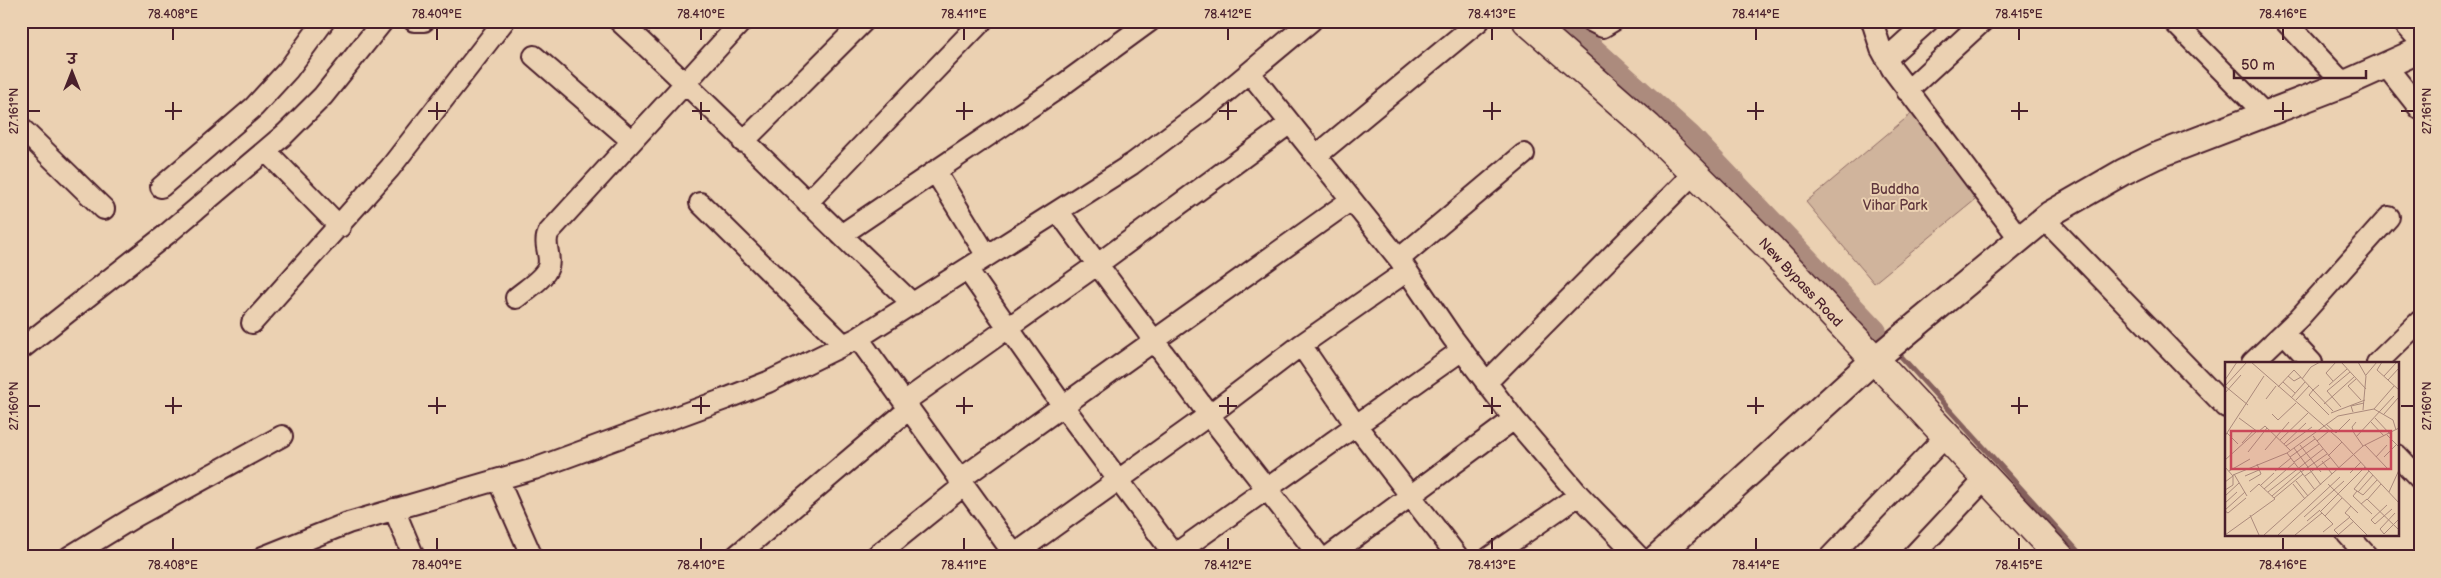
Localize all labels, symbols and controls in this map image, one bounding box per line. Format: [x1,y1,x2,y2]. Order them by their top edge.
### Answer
text: 78.408°E [148,7,198,22]
text: 78.409°E [412,7,462,22]
text: 78.410°E [677,7,725,22]
text: 78.411°E [941,7,987,22]
text: 78.412°E [1204,7,1252,22]
text: 78.413°E [1468,7,1516,22]
text: 78.414°E [1732,7,1780,22]
text: 78.415°E [1995,7,2043,22]
text: 78.416°E [2259,7,2307,22]
north arrow [48,48,98,98]
scale bar [2234,48,2366,80]
text: उ [65,51,78,68]
text: 50 m [2241,56,2275,75]
text: 27.161°N [7,88,22,134]
text: 27.161°N [2420,88,2435,134]
park label: Buddha Vihar Park [1863,181,1927,214]
street label: New Bypass Road [1755,234,1846,330]
inset map [2225,362,2398,536]
text: 27.160°N [7,382,22,430]
text: 27.160°N [2420,382,2435,430]
text: 78.408°E [148,558,198,573]
text: 78.409°E [412,558,462,573]
text: 78.410°E [677,558,725,573]
text: 78.411°E [941,558,987,573]
text: 78.412°E [1204,558,1252,573]
text: 78.413°E [1468,558,1516,573]
text: 78.414°E [1732,558,1780,573]
text: 78.415°E [1995,558,2043,573]
text: 78.416°E [2259,558,2307,573]

